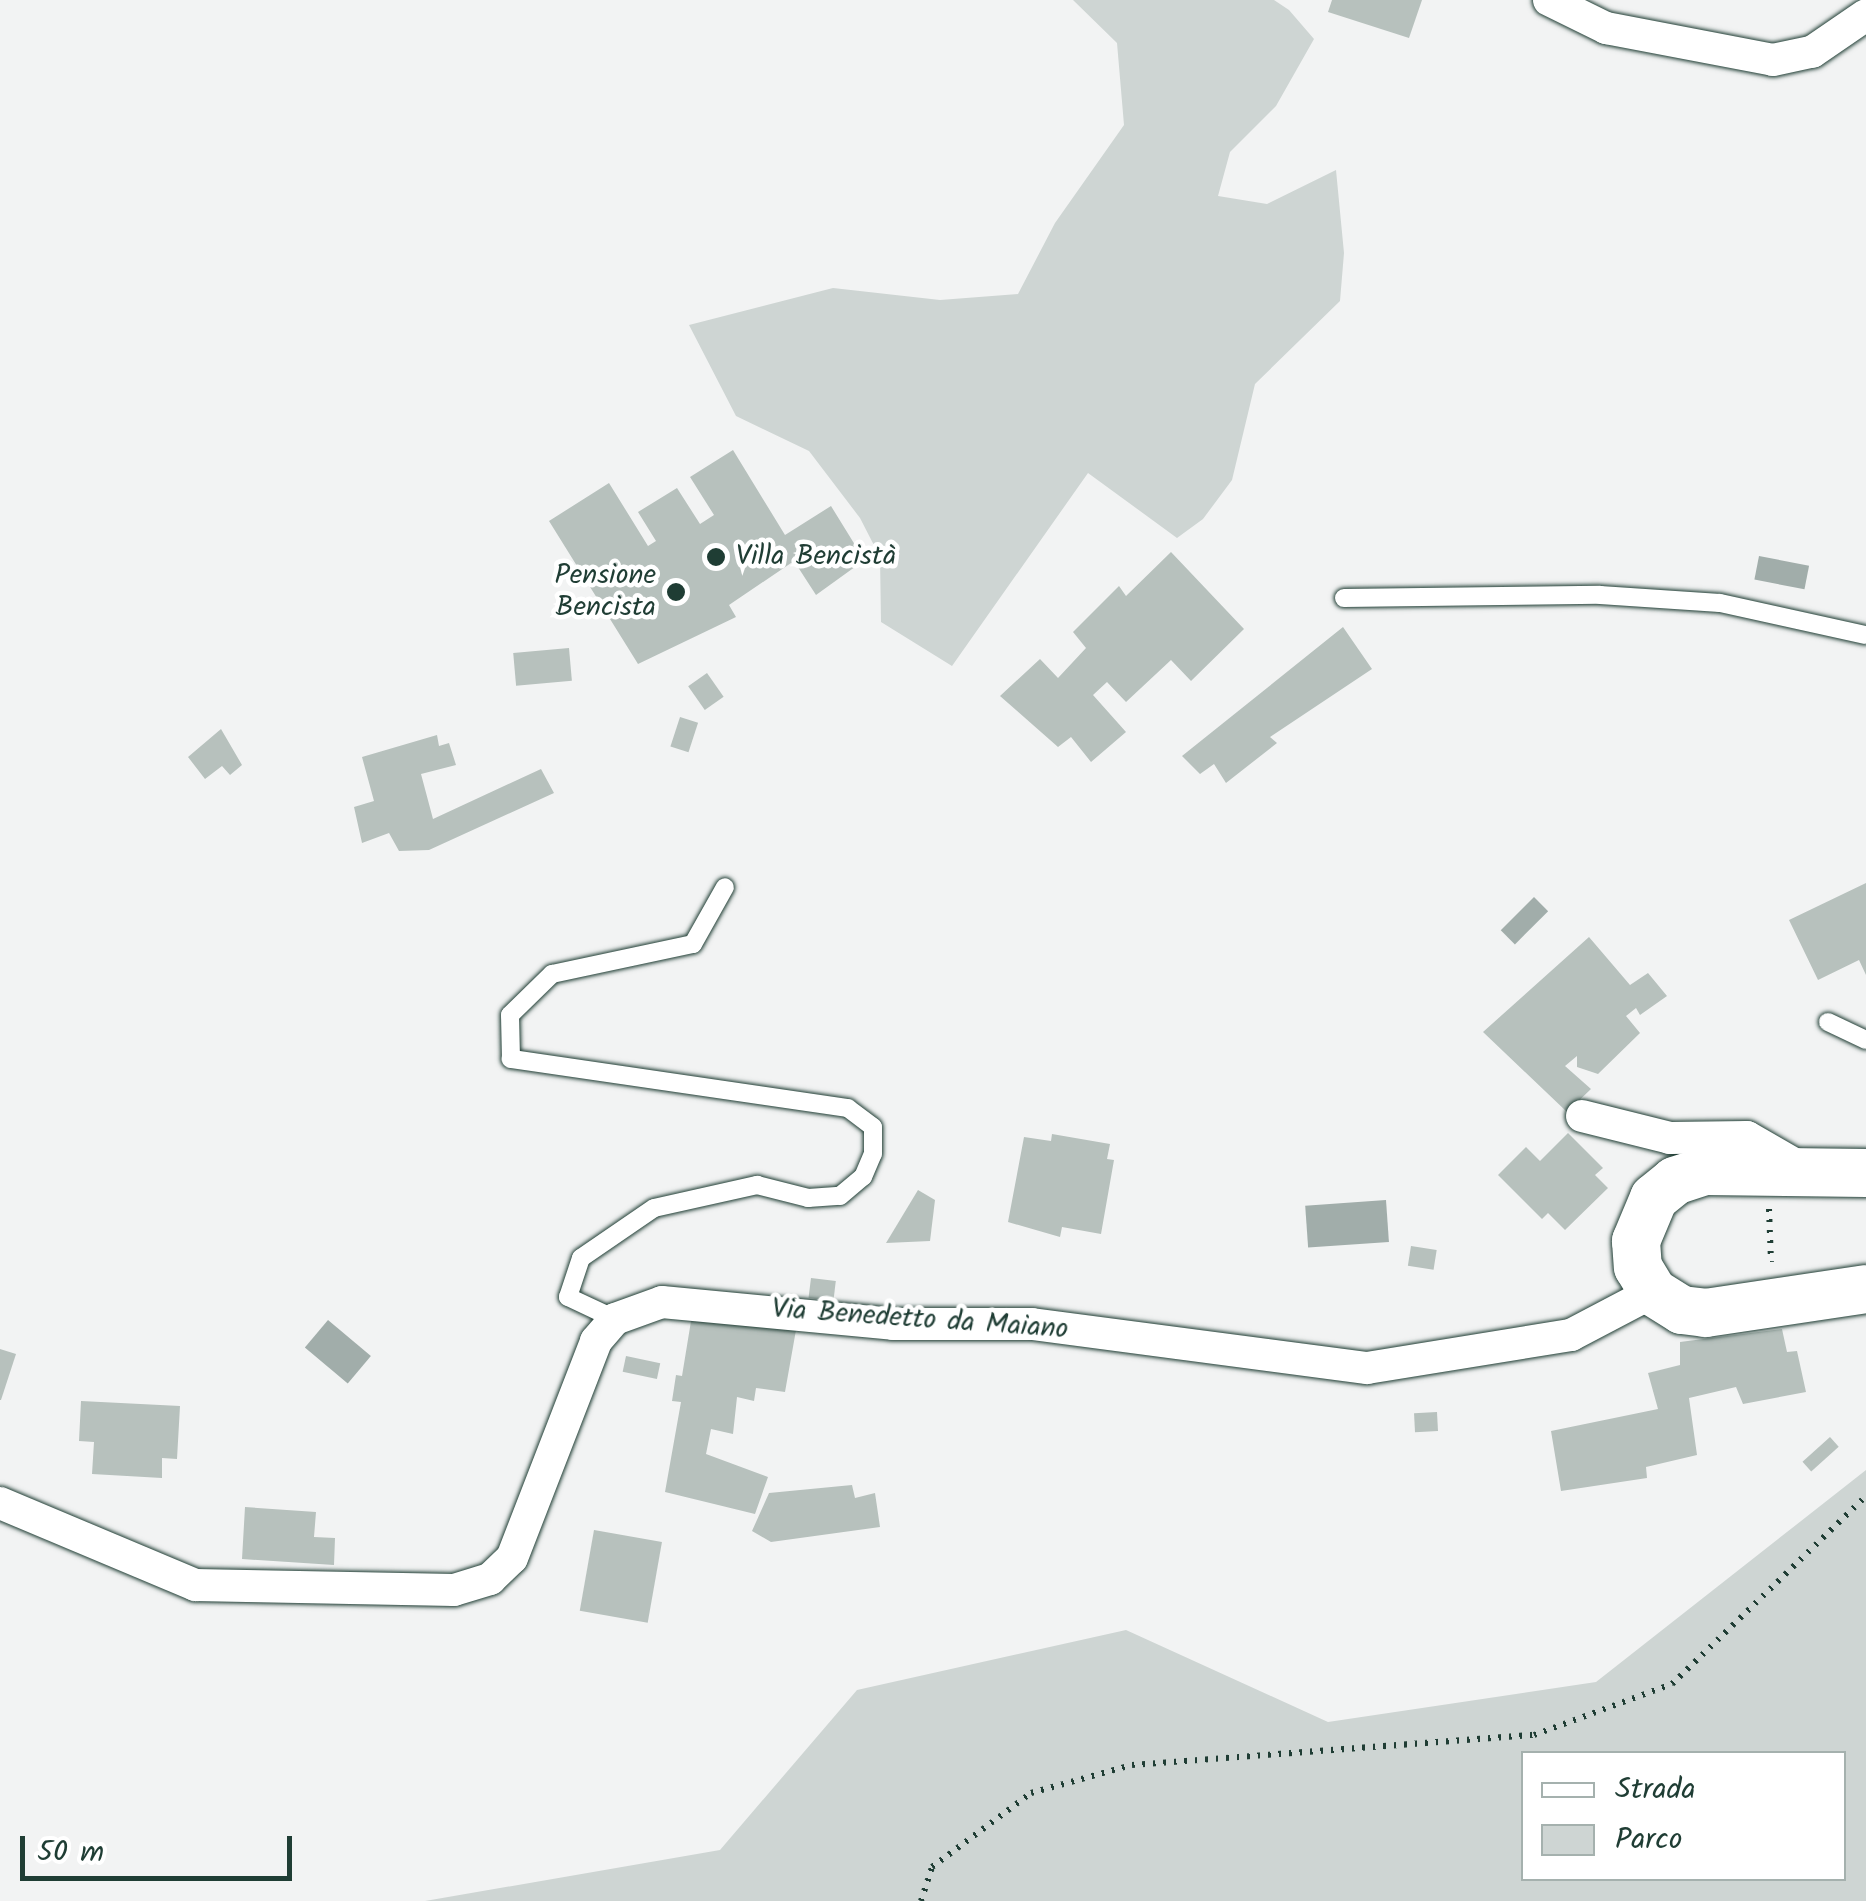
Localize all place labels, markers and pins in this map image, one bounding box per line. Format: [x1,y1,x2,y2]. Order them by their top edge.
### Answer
place label: Villa Bencistà [736,540,896,574]
marker: Villa Bencistà [705,546,727,568]
place label: Pensione Bencista [554,559,656,625]
marker: Pensione Bencista [665,581,687,603]

